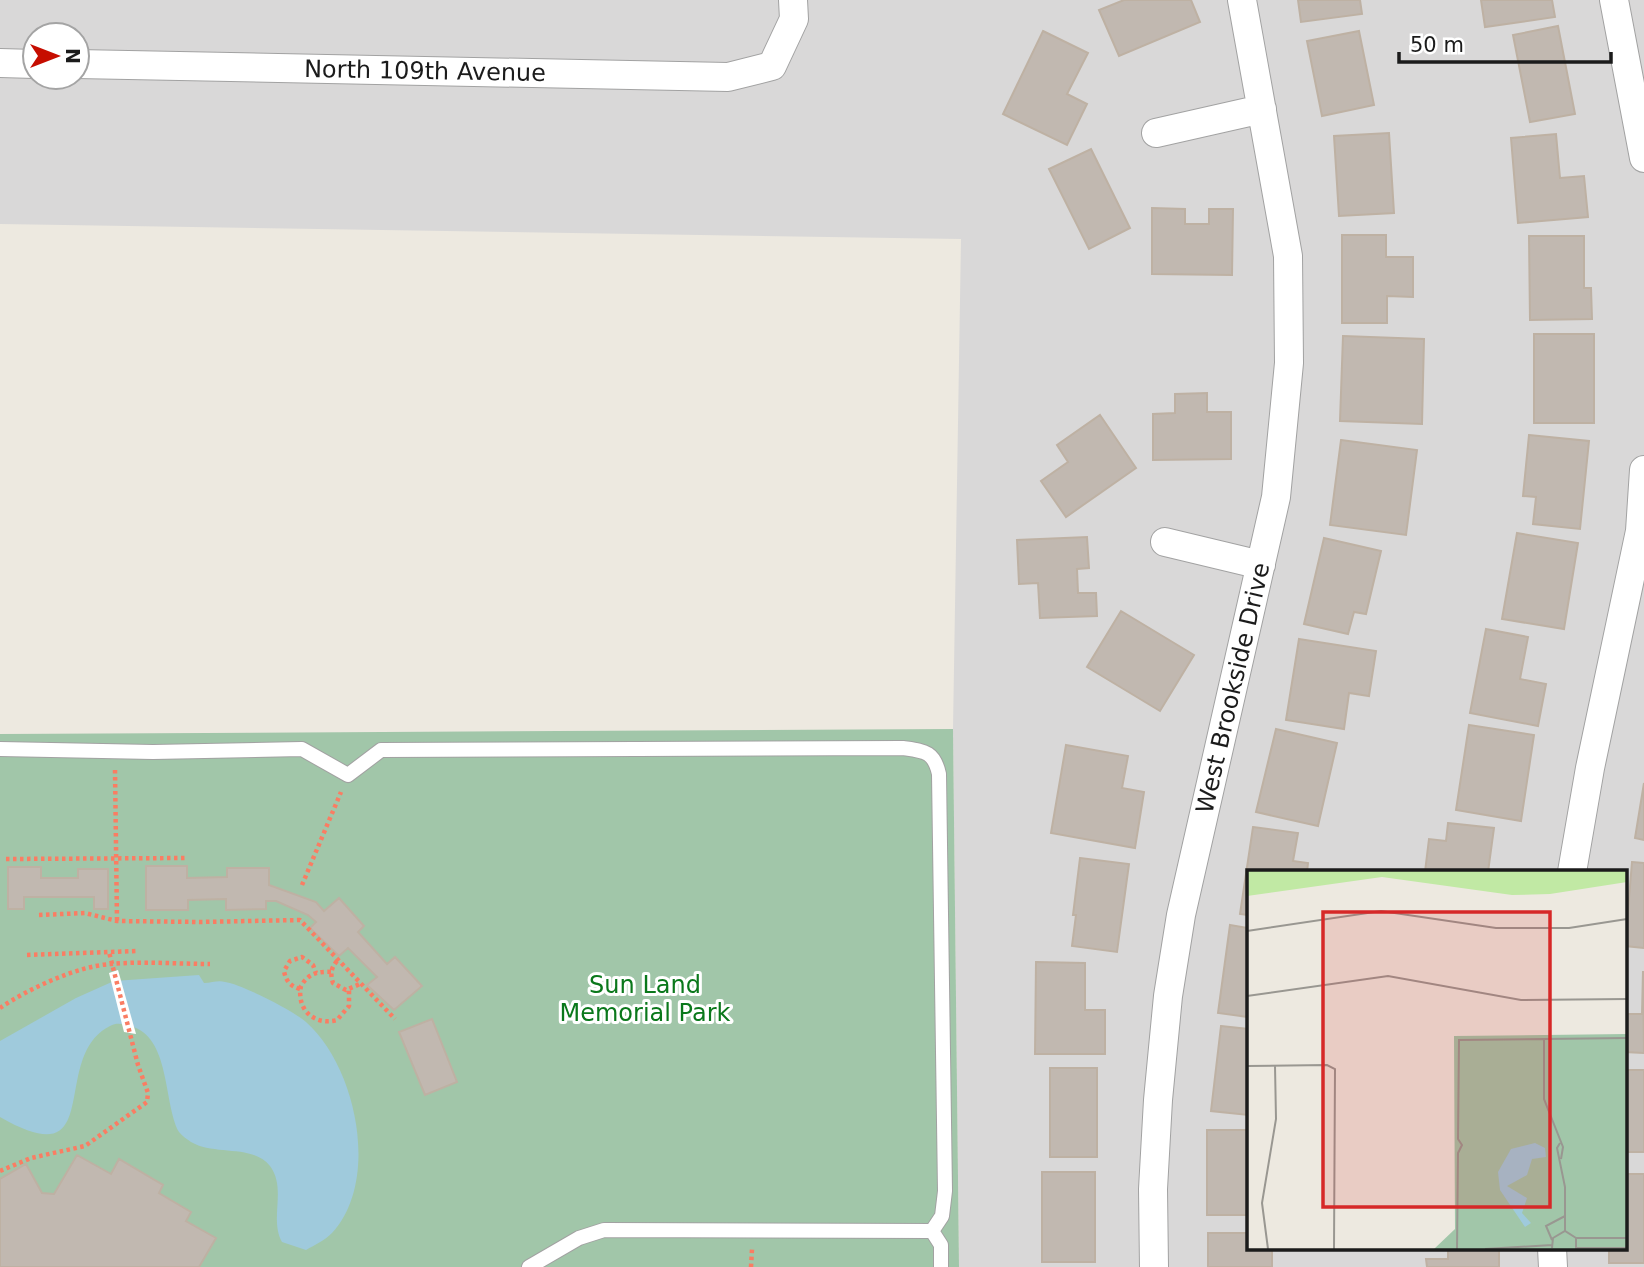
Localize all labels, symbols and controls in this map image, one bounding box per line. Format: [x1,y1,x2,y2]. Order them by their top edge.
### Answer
north arrow [21,21,91,91]
scale bar [1399,21,1611,65]
text: 50 m [1410,33,1464,57]
text: N [62,48,84,64]
street label: North 109th Avenue [304,55,546,87]
street label: West Brookside Drive [1191,560,1275,816]
inset map [1247,870,1626,1250]
park label: Sun Land Memorial Park [560,971,731,1027]

